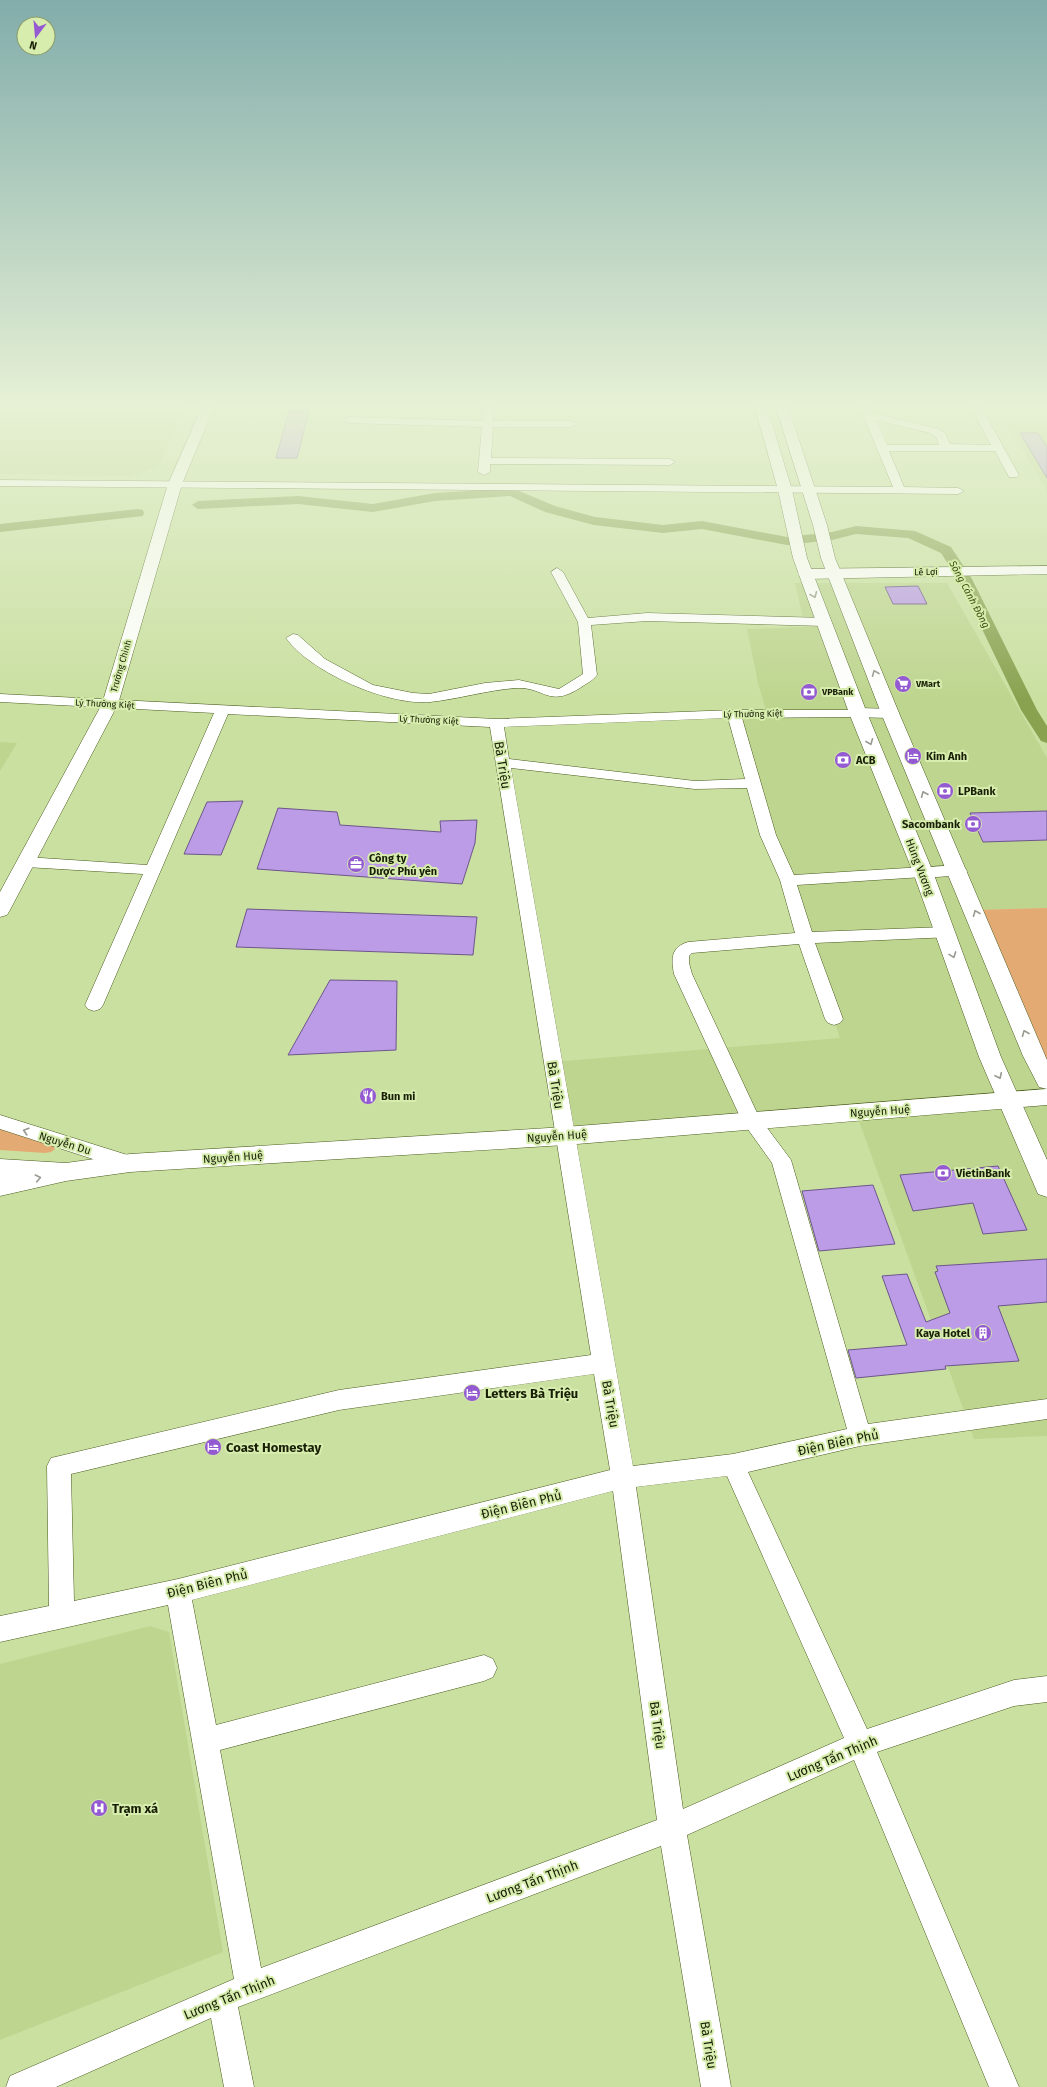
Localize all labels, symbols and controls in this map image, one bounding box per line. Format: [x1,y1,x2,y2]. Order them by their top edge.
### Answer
north arrow [16,16,56,56]
text: N [28,38,39,52]
water label: Sông Cánh Đồng [946,557,993,630]
street label: Lê Lợi [914,567,938,577]
one-way arrow [809,590,817,598]
street label: Trường Chinh [109,639,133,693]
one-way arrow [871,670,879,677]
supermarket icon: VMart [893,674,913,694]
place label: VMart [915,679,941,689]
bank icon: VPBank [799,682,819,702]
place label: VPBank [821,687,854,697]
street label: Lý Thường Kiệt [75,697,136,711]
street label: Lý Thường Kiệt [723,708,784,720]
street label: Lý Thường Kiệt [399,713,460,727]
one-way arrow [865,738,873,746]
street label: Bà Triệu [491,740,514,790]
hotel icon: Kim Anh [903,746,923,766]
bank icon: ACB [833,750,853,770]
place label: Kim Anh [926,750,967,763]
place label: ACB [855,754,876,767]
bank icon: LPBank [935,781,955,801]
place label: LPBank [958,785,996,798]
one-way arrow [921,790,929,797]
bank icon: Sacombank [963,814,983,834]
place label: Sacombank [902,818,961,831]
street label: Hùng Vương [903,837,936,898]
place label: Công ty Dược Phú yên [369,852,437,878]
office icon: Công ty Dược Phú yên [346,854,366,874]
one-way arrow [972,910,980,917]
one-way arrow [948,951,956,958]
one-way arrow [1021,1030,1029,1037]
street label: Bà Triệu [544,1060,567,1110]
one-way arrow [994,1072,1002,1079]
restaurant icon: Bun mi [358,1086,378,1106]
place label: Bun mi [381,1090,415,1103]
street label: Nguyễn Huệ [850,1103,910,1120]
one-way arrow [23,1127,30,1136]
street label: Nguyễn Huệ [527,1128,587,1145]
street label: Nguyễn Du [37,1129,92,1158]
street label: Nguyễn Huệ [203,1149,263,1166]
bank icon: VietinBank [933,1163,953,1183]
place label: VietinBank [955,1167,1011,1180]
one-way arrow [35,1174,41,1182]
building icon: Kaya Hotel [973,1323,993,1343]
place label: Kaya Hotel [916,1327,971,1340]
street label: Bà Triệu [599,1379,622,1429]
hotel icon: Letters Bà Triệu [462,1383,482,1403]
place label: Letters Bà Triệu [485,1386,578,1401]
street label: Điện Biên Phủ [796,1427,880,1458]
hotel icon: Coast Homestay [203,1437,223,1457]
place label: Coast Homestay [226,1440,322,1455]
street label: Điện Biên Phủ [479,1487,563,1522]
street label: Điện Biên Phủ [165,1566,249,1601]
street label: Bà Triệu [647,1700,668,1750]
street label: Lương Tấn Thịnh [785,1733,880,1784]
hospital icon: Trạm xá [89,1798,109,1818]
place label: Trạm xá [112,1801,158,1816]
street label: Lương Tấn Thịnh [484,1857,580,1906]
street label: Lương Tấn Thịnh [181,1972,277,2023]
street label: Bà Triệu [697,2020,720,2070]

